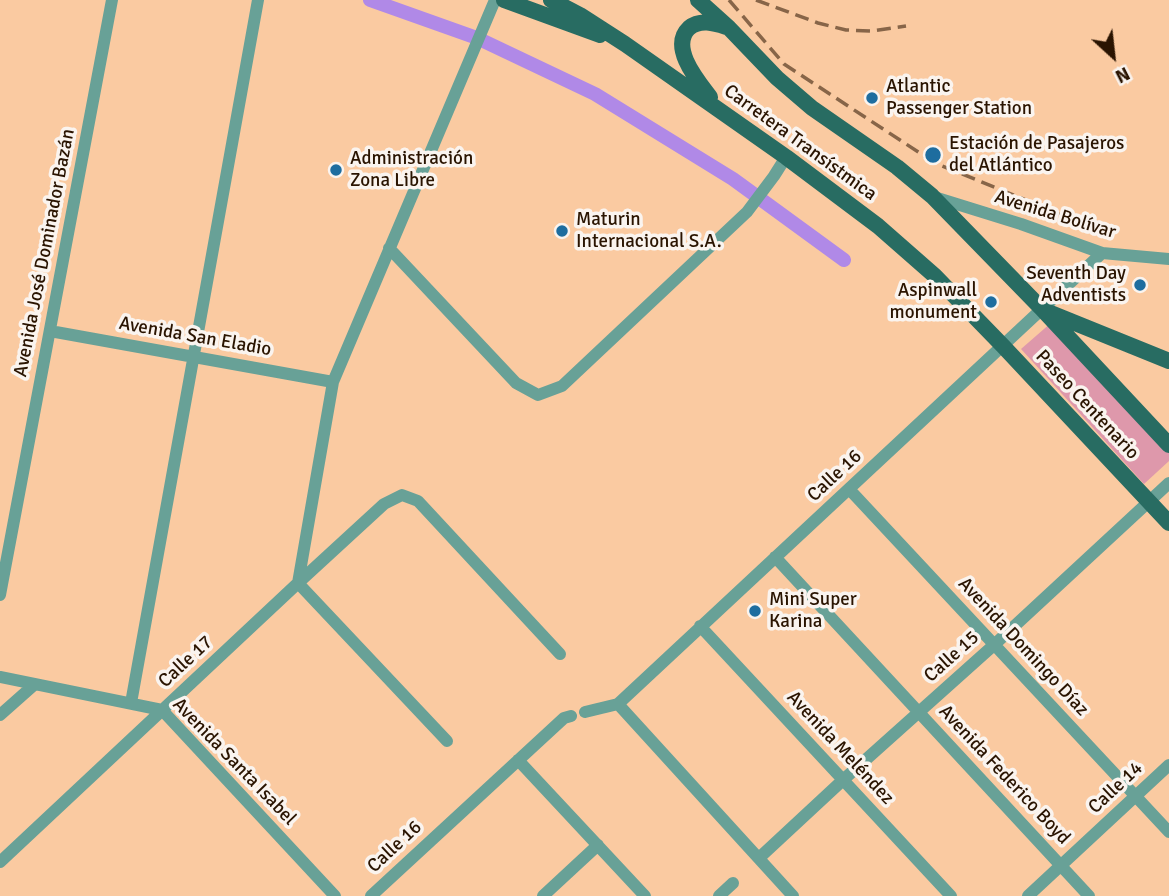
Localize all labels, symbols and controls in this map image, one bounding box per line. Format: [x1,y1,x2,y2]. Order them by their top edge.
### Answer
north arrow [1078,21,1148,91]
text: N [1111,61,1134,88]
place label: Atlantic Passenger Station [886,76,1032,120]
street label: Carretera Transístmica [719,80,881,206]
marker: Atlantic Passenger Station [864,90,880,106]
street label: Avenida José Dominador Bazán [10,127,80,379]
place label: Estación de Pasajeros del Atlántico [949,133,1124,177]
marker: Estación de Pasajeros del Atlántico [923,145,943,165]
place label: Administración Zona Libre [350,148,473,192]
marker: Administración Zona Libre [328,162,344,178]
street label: Avenida Bolívar [992,186,1118,244]
place label: Maturin Internacional S.A. [576,209,722,253]
marker: Maturin Internacional S.A. [554,223,570,239]
place label: Seventh Day Adventists [1026,263,1126,307]
marker: Seventh Day Adventists [1132,277,1148,293]
place label: Aspinwall monument [890,280,977,324]
marker: Aspinwall monument [983,294,999,310]
street label: Avenida San Eladio [117,312,273,362]
street label: Paseo Centenario [1030,346,1144,464]
street label: Calle 16 [803,445,867,507]
street label: Avenida Domingo Díaz [953,573,1093,721]
place label: Mini Super Karina [769,589,857,633]
marker: Mini Super Karina [747,603,763,619]
street label: Calle 15 [920,626,984,688]
street label: Calle 17 [154,631,218,693]
street label: Avenida Meléndez [782,687,898,809]
street label: Avenida Santa Isabel [167,694,301,830]
street label: Avenida Federico Boyd [933,701,1075,849]
street label: Calle 14 [1084,757,1148,819]
street label: Calle 16 [363,816,427,878]

